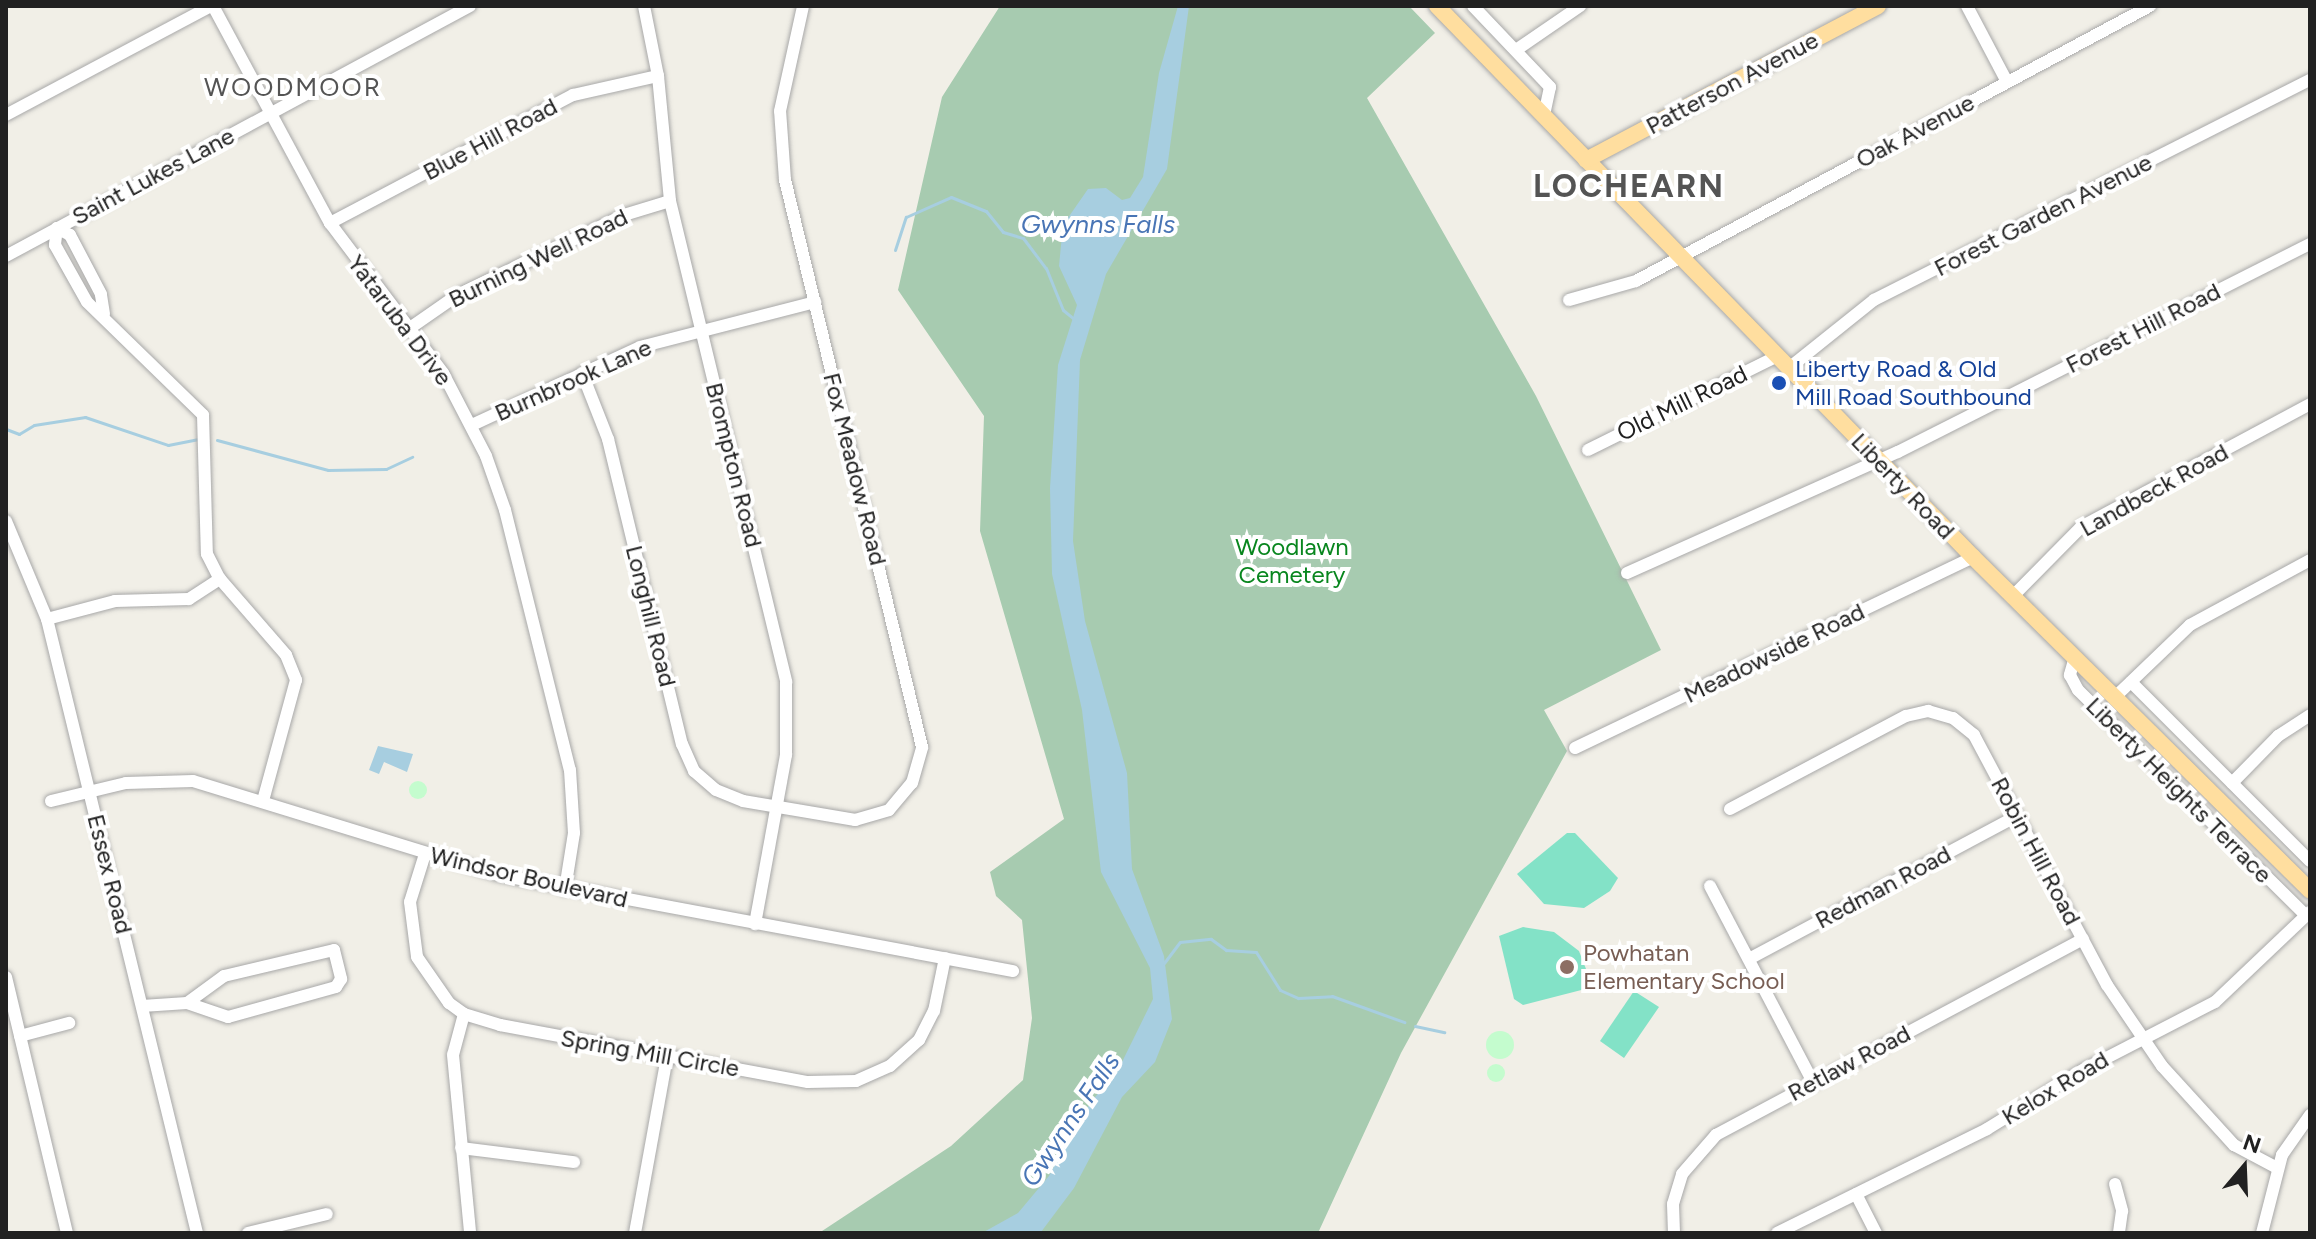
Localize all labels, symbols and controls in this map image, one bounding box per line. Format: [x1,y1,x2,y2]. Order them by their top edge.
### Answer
street label: Patterson Avenue [1641,26,1823,140]
district label: WOODMOOR [204,72,382,104]
street label: Oak Avenue [1851,88,1979,174]
street label: Blue Hill Road [418,92,562,186]
street label: Saint Lukes Lane [67,121,239,231]
street label: Forest Garden Avenue [1929,148,2157,282]
district label: LOCHEARN [1533,167,1725,205]
street label: Burning Well Road [444,202,632,314]
water label: Gwynns Falls [1021,209,1175,241]
street label: Yataruba Drive [342,249,458,391]
street label: Forest Hill Road [2061,277,2225,379]
street label: Burnbrook Lane [490,333,656,427]
place label: Liberty Road & Old Mill Road Southbound [1795,355,2032,411]
street label: Old Mill Road [1612,359,1752,447]
street label: Fox Meadow Road [817,370,893,568]
marker: Liberty Road & Old Mill Road Southbound [1770,374,1788,392]
street label: Brompton Road [700,380,768,550]
street label: Liberty Road [1845,427,1961,545]
street label: Landbeck Road [2075,437,2233,543]
park label: Woodlawn Cemetery [1235,533,1349,589]
street label: Longhill Road [620,542,682,690]
street label: Meadowside Road [1679,597,1869,709]
street label: Liberty Heights Terrace [2080,691,2278,889]
street label: Robin Hill Road [1985,772,2087,930]
street label: Essex Road [81,811,139,937]
street label: Redman Road [1810,839,1956,935]
street label: Windsor Boulevard [427,840,631,914]
place label: Powhatan Elementary School [1583,939,1785,995]
marker: Powhatan Elementary School [1558,958,1576,976]
street label: Retlaw Road [1783,1019,1915,1107]
street label: Spring Mill Circle [559,1023,741,1083]
street label: Kelox Road [1996,1045,2114,1131]
water label: Gwynns Falls [1015,1047,1127,1193]
north arrow [2204,1127,2284,1207]
text: N [2240,1128,2264,1159]

